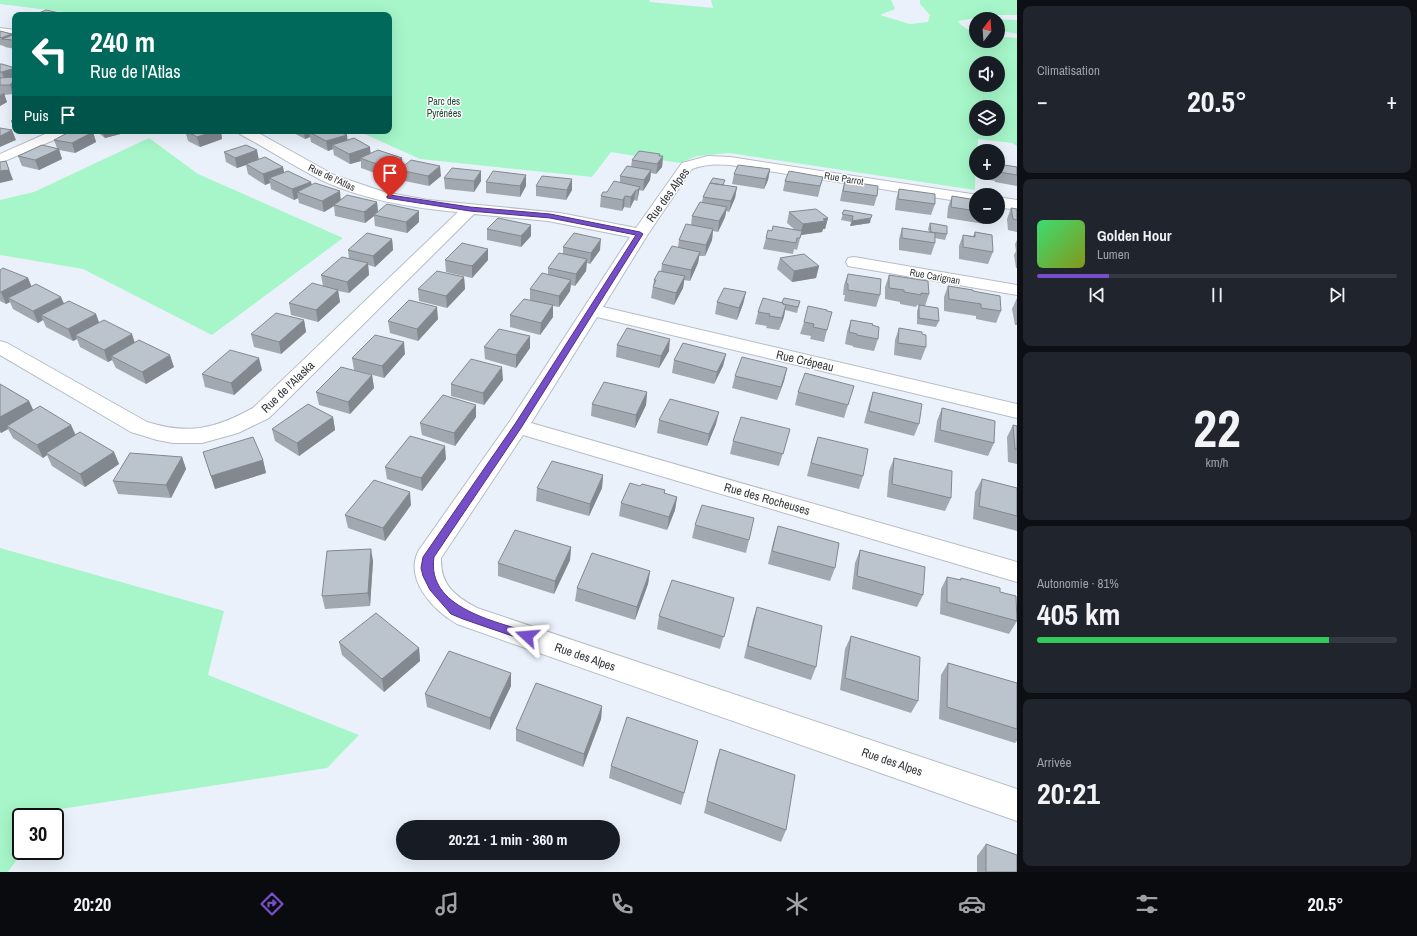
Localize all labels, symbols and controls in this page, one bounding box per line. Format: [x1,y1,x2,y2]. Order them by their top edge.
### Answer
north arrow [969,12,1005,48]
map controls [969,12,1005,224]
text: 240 m [90,23,155,61]
icon: left [24,28,76,80]
button: sound [969,56,1005,92]
text: Rue de l'Atlas [90,59,181,84]
text: Climatisation [1037,62,1100,79]
text: 20.5° [1187,81,1247,121]
text: − [1037,86,1048,116]
text: + [1386,86,1397,116]
park label: Parc des Pyrénées [427,95,461,120]
button: layers [969,100,1005,136]
icon: arrive [57,104,79,126]
text: Puis [24,105,49,126]
button: + [969,144,1005,180]
pin [373,156,407,197]
street label: Rue de l'Atlas [306,161,357,194]
icon: arrive [379,162,401,184]
street label: Rue des Alpes [643,165,693,225]
street label: Rue Parrot [823,169,865,188]
button: − [969,188,1005,224]
text: Golden Hour [1097,225,1172,246]
text: Lumen [1097,246,1130,263]
street label: Rue Carignan [909,266,961,287]
icon: previous [1086,284,1108,306]
icon: pause [1206,284,1228,306]
icon: next [1326,284,1348,306]
street label: Rue Crépeau [775,347,835,375]
street label: Rue de l'Alaska [258,357,318,416]
text: 22 [1193,393,1241,463]
text: km/h [1205,454,1229,471]
street label: Rue des Rocheuses [722,479,812,519]
text: Autonomie · 81% [1037,575,1119,592]
text: 405 km [1037,594,1120,634]
position arrow [506,615,548,657]
street label: Rue des Alpes [552,639,618,675]
street label: Rue des Alpes [859,744,925,780]
text: Arrivée [1037,754,1071,771]
text: 20:21 [1037,773,1100,813]
speed limit sign: 30 [12,808,64,860]
text: 20:21 · 1 min · 360 m [449,829,567,850]
icon: directions [258,890,286,918]
icon: music [433,890,461,918]
icon: phone [608,890,636,918]
icon: climate [783,890,811,918]
icon: car [958,890,986,918]
icon: filters [1133,890,1161,918]
text: 20:20 [73,892,111,917]
text: 20.5° [1308,892,1343,917]

